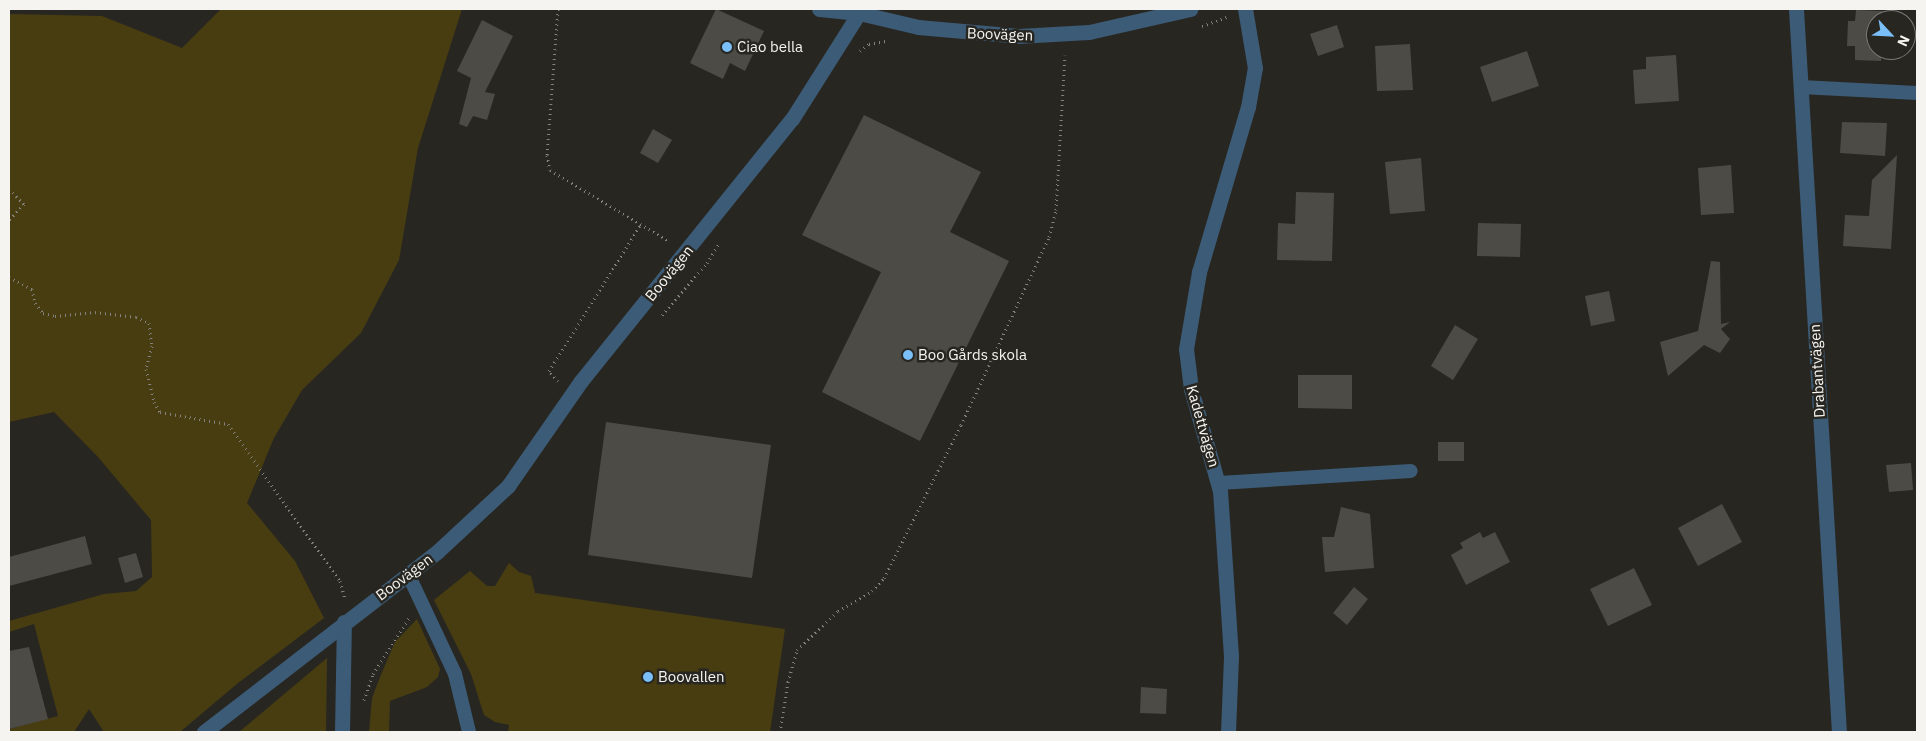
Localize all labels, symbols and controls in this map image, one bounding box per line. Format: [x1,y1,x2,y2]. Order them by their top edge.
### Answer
north arrow [1866,10,1916,60]
street label: Boovägen [967,24,1033,44]
text: N [1893,33,1914,49]
place label: Ciao bella [737,38,803,56]
marker: Ciao bella [721,41,733,53]
street label: Boovägen [641,242,697,304]
street label: Drabantvägen [1806,324,1828,418]
place label: Boo Gårds skola [918,346,1027,364]
marker: Boo Gårds skola [902,349,914,361]
street label: Kadettvägen [1183,383,1223,469]
street label: Boovägen [372,550,436,604]
place label: Boovallen [658,668,725,686]
marker: Boovallen [642,671,654,683]

